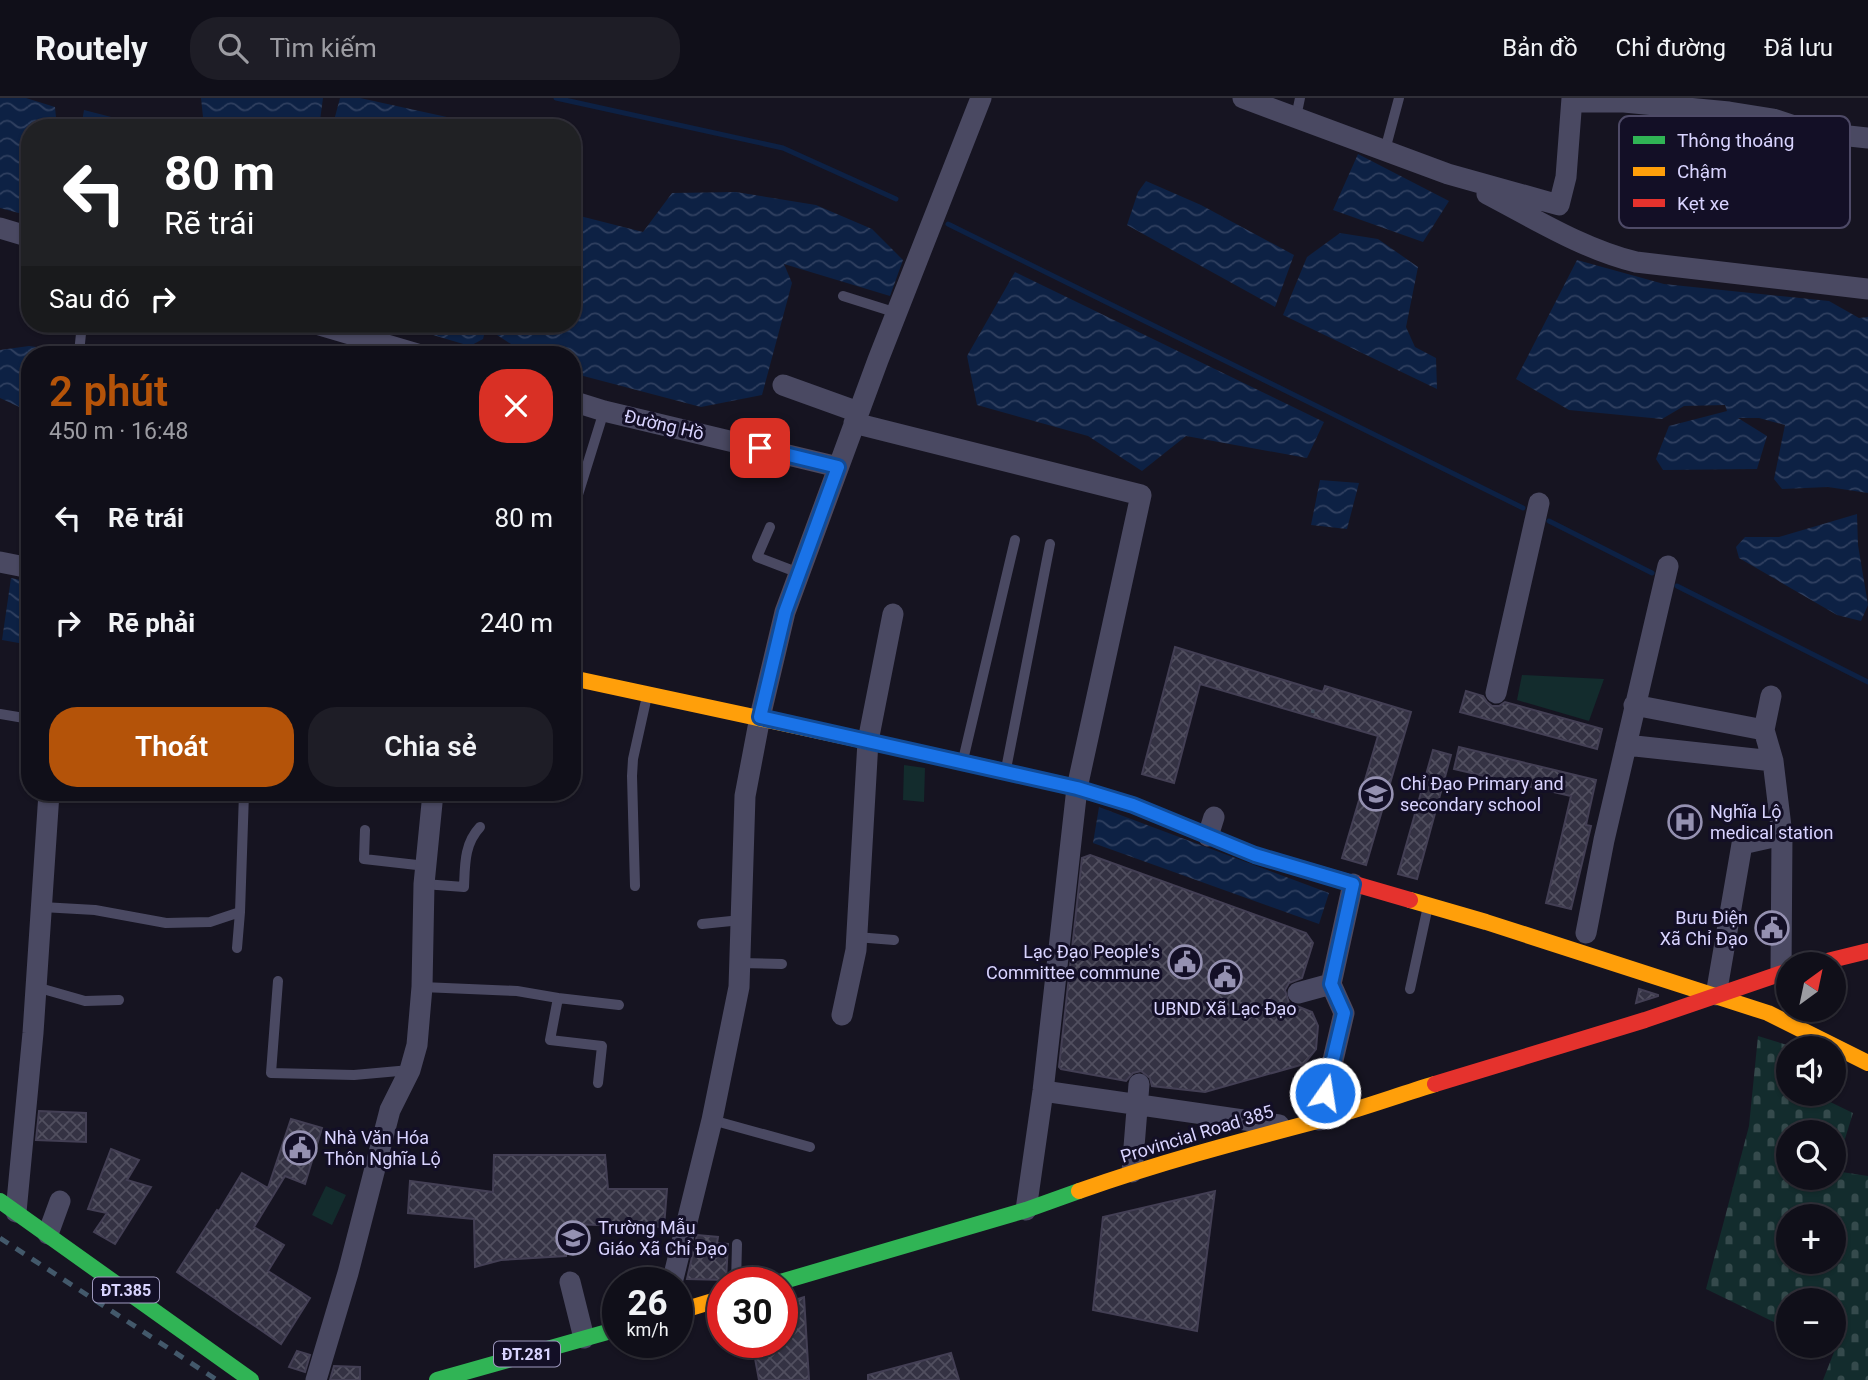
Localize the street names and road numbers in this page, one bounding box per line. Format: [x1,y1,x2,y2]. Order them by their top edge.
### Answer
street label: Đường Hồ [622,405,706,444]
street label: Provincial Road 385 [1118,1100,1276,1167]
road number: ĐT.385 [93,1278,159,1302]
road number: ĐT.281 [494,1342,560,1366]

